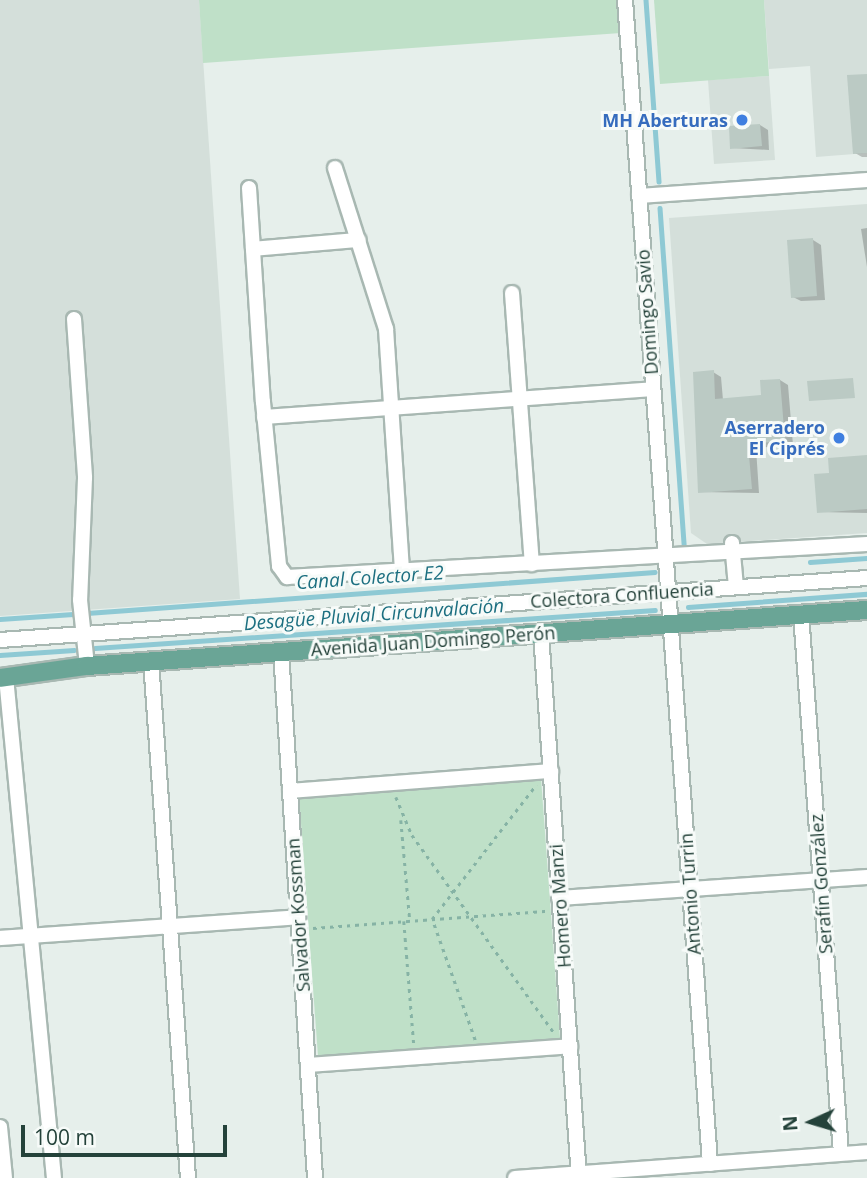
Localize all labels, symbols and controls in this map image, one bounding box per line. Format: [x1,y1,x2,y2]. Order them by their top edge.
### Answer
place label: MH Aberturas [602,109,728,131]
marker: MH Aberturas [734,112,750,128]
street label: Domingo Savio [632,249,662,375]
place label: Aserradero El Ciprés [724,417,825,460]
marker: Aserradero El Ciprés [831,430,847,446]
water label: Canal Colector E2 [296,561,444,595]
street label: Colectora Confluencia [530,578,714,612]
water label: Desagüe Pluvial Circunvalación [243,595,505,635]
street label: Avenida Juan Domingo Perón [310,622,556,660]
street label: Serafín González [805,813,837,955]
street label: Antonio Turrin [675,832,705,956]
street label: Salvador Kossman [282,837,314,993]
street label: Homero Manzi [545,843,575,969]
north arrow [776,1087,846,1157]
scale bar [24,1112,231,1156]
text: N [777,1115,804,1132]
text: 100 m [34,1123,95,1151]

